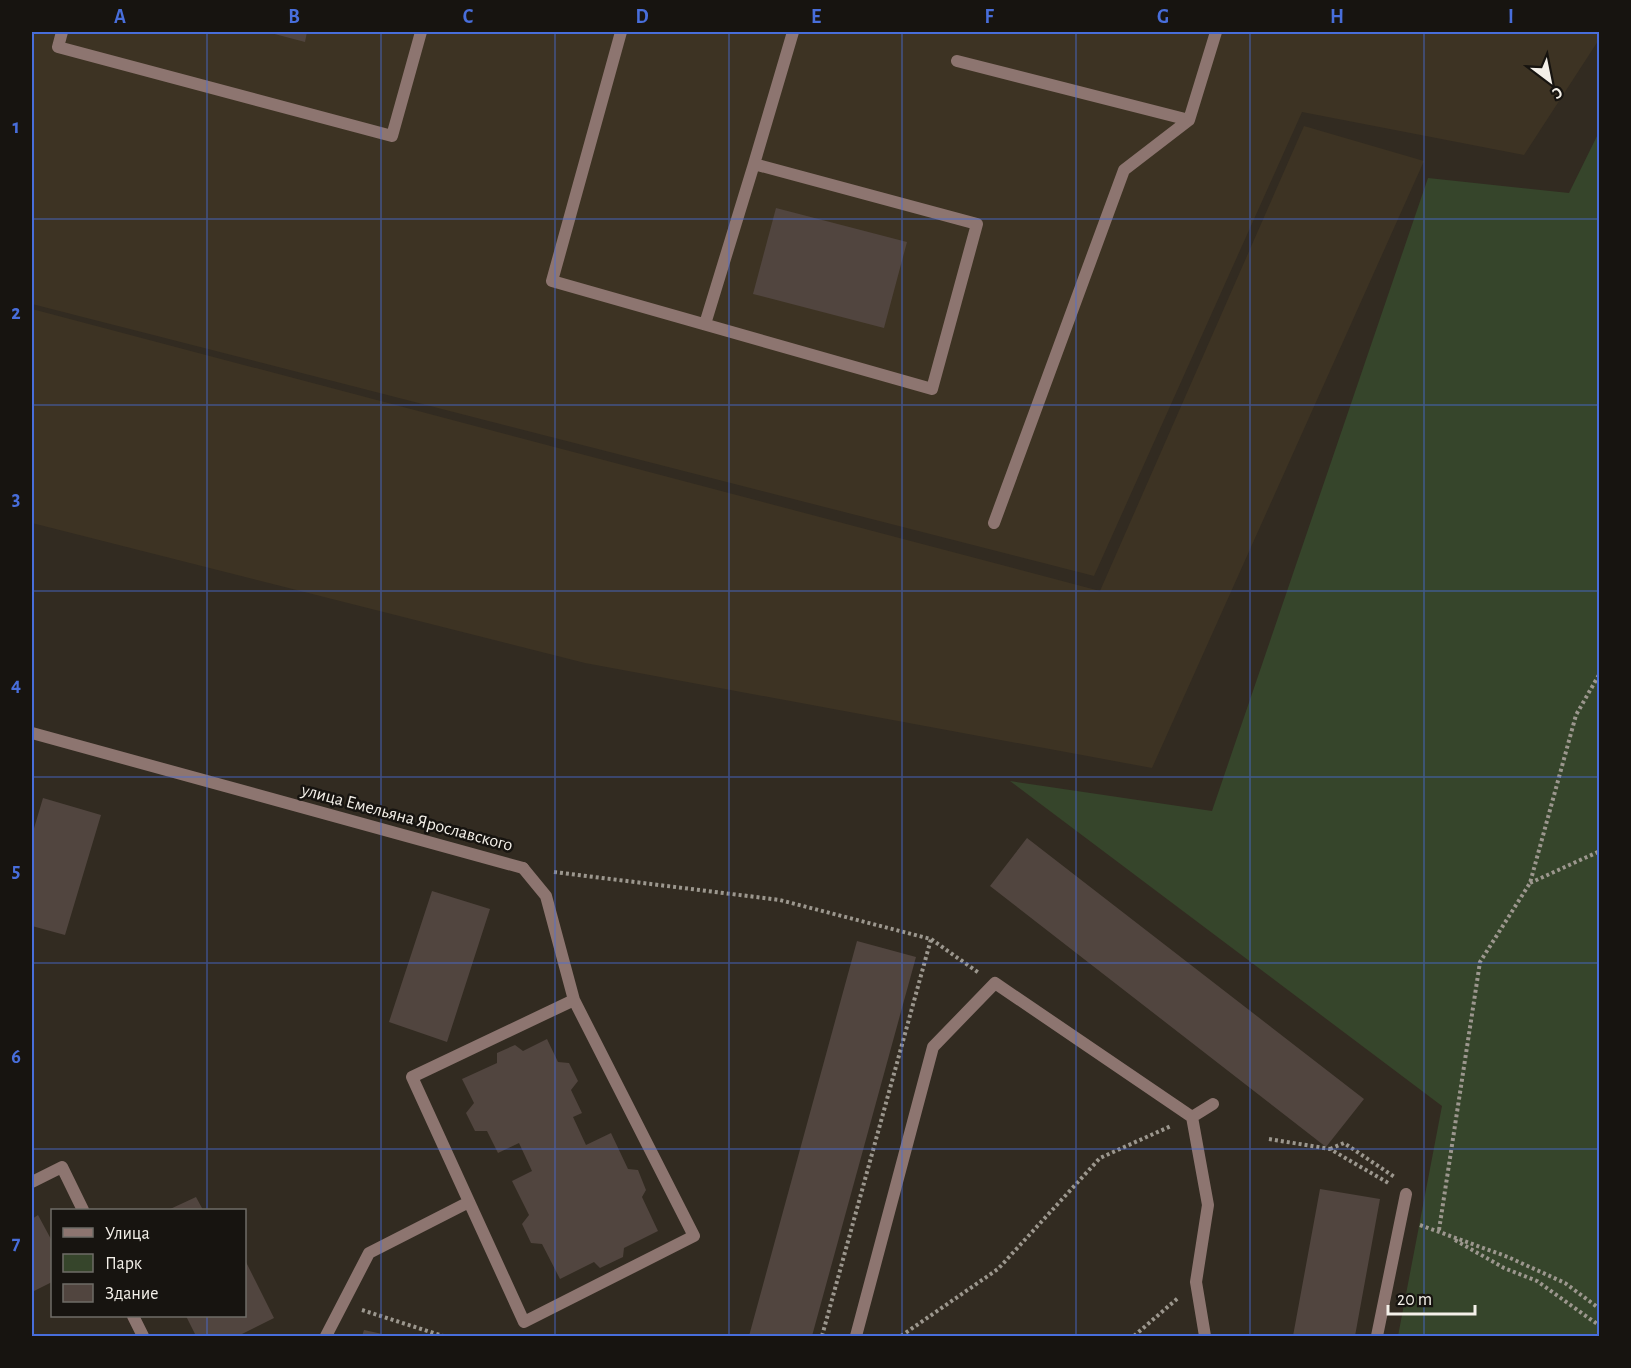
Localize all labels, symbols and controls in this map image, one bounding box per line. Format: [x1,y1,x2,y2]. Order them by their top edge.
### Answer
text: A [114,7,126,27]
text: B [288,7,300,27]
text: C [463,7,474,27]
text: D [635,7,649,27]
text: E [811,7,821,27]
text: F [984,7,994,27]
text: G [1157,7,1169,27]
text: H [1330,7,1344,27]
text: I [1508,7,1514,27]
north arrow [1520,51,1580,111]
text: С [1549,84,1565,102]
text: 1 [12,117,20,137]
text: 2 [11,303,21,323]
text: 3 [12,489,20,509]
text: 4 [11,675,21,695]
street label: улица Емельяна Ярославского [299,781,514,855]
text: 5 [12,861,20,881]
text: 6 [11,1047,21,1067]
legend [51,1209,246,1317]
text: Улица [105,1225,150,1243]
text: 7 [12,1233,21,1253]
text: Парк [105,1255,143,1273]
scale bar [1388,1278,1475,1316]
text: Здание [105,1285,159,1303]
text: 20 m [1397,1291,1432,1309]

